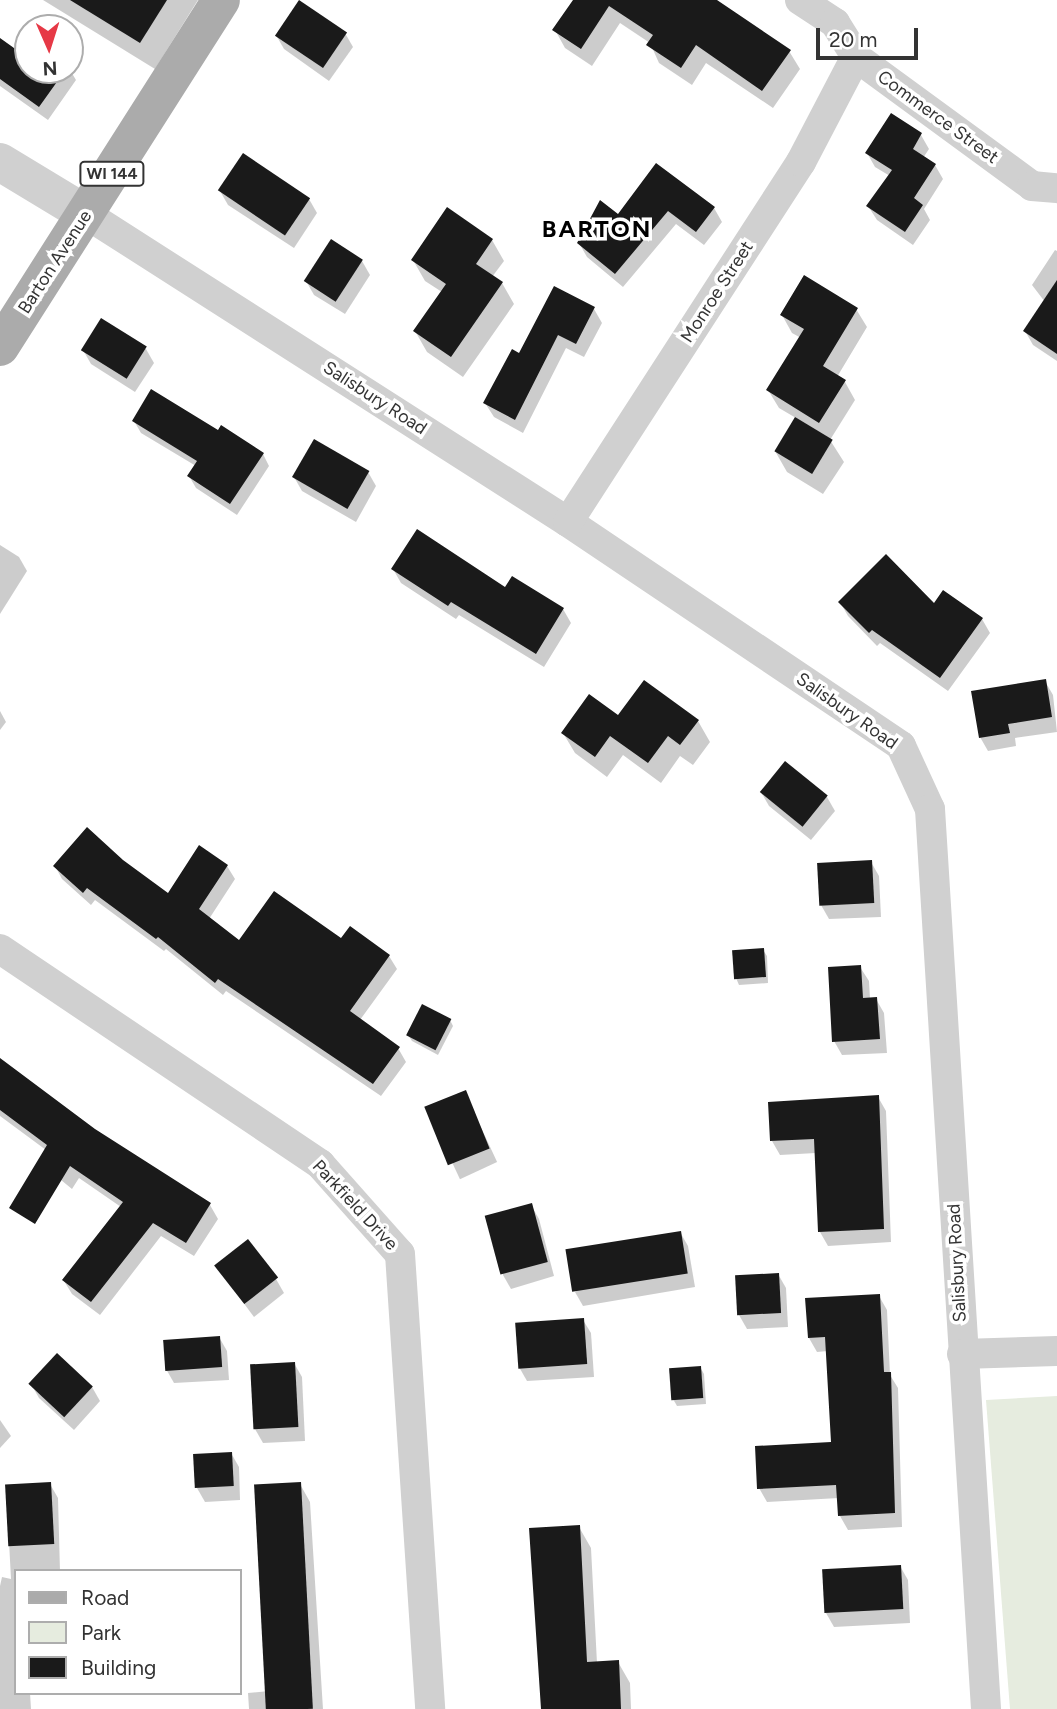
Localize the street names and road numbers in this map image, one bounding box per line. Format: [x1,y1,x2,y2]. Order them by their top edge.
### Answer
street label: Commerce Street [873,66,1003,168]
road number: WI 144 [79,162,145,186]
street label: Barton Avenue [14,206,96,318]
street label: Monroe Street [676,237,758,347]
street label: Salisbury Road [319,357,431,439]
street label: Salisbury Road [792,668,902,754]
street label: Parkfield Drive [308,1155,402,1255]
street label: Salisbury Road [943,1203,971,1323]

